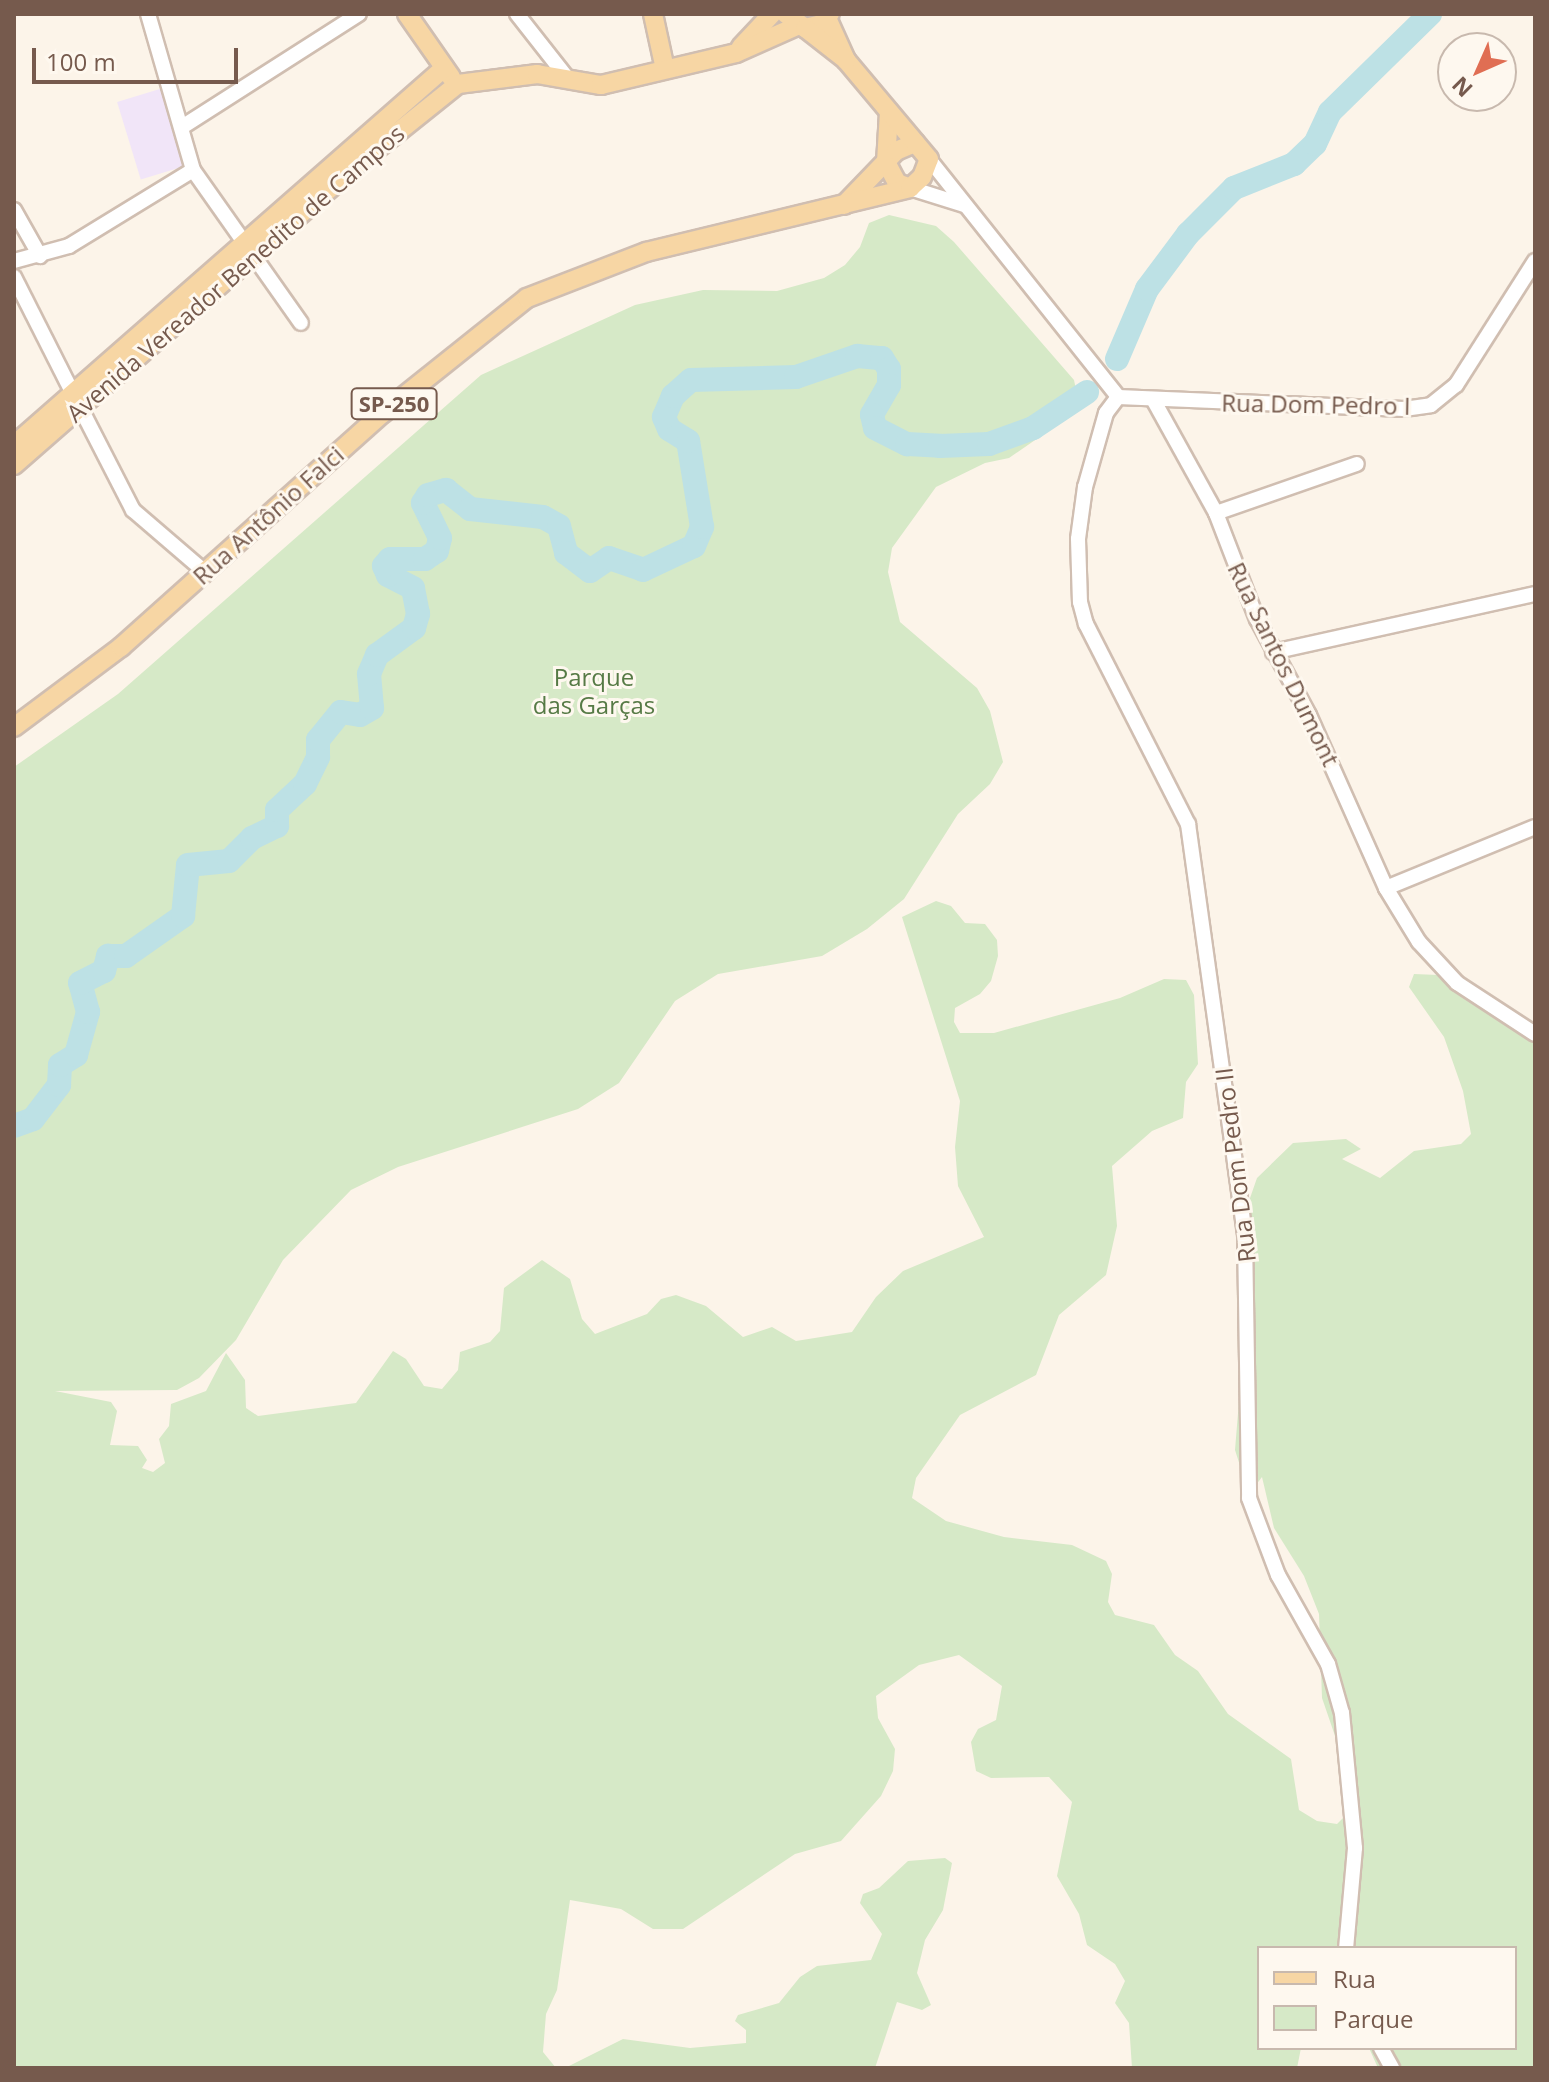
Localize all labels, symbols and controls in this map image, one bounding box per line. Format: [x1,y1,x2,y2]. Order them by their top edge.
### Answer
scale bar [36,32,242,82]
north arrow [1437,32,1517,112]
text: 100 m [46,45,116,78]
text: N [1445,71,1478,104]
street label: Avenida Vereador Benedito de Campos [60,118,410,428]
road number: SP-250 [350,386,438,422]
street label: Rua Dom Pedro I [1221,388,1411,420]
street label: Rua Antônio Falci [187,440,349,590]
street label: Rua Santos Dumont [1222,557,1346,771]
park label: Parque das Garças [533,663,655,719]
street label: Rua Dom Pedro II [1209,1066,1261,1264]
legend [1257,1946,1517,2050]
text: Rua [1333,1962,1376,1995]
text: Parque [1333,2002,1413,2035]

